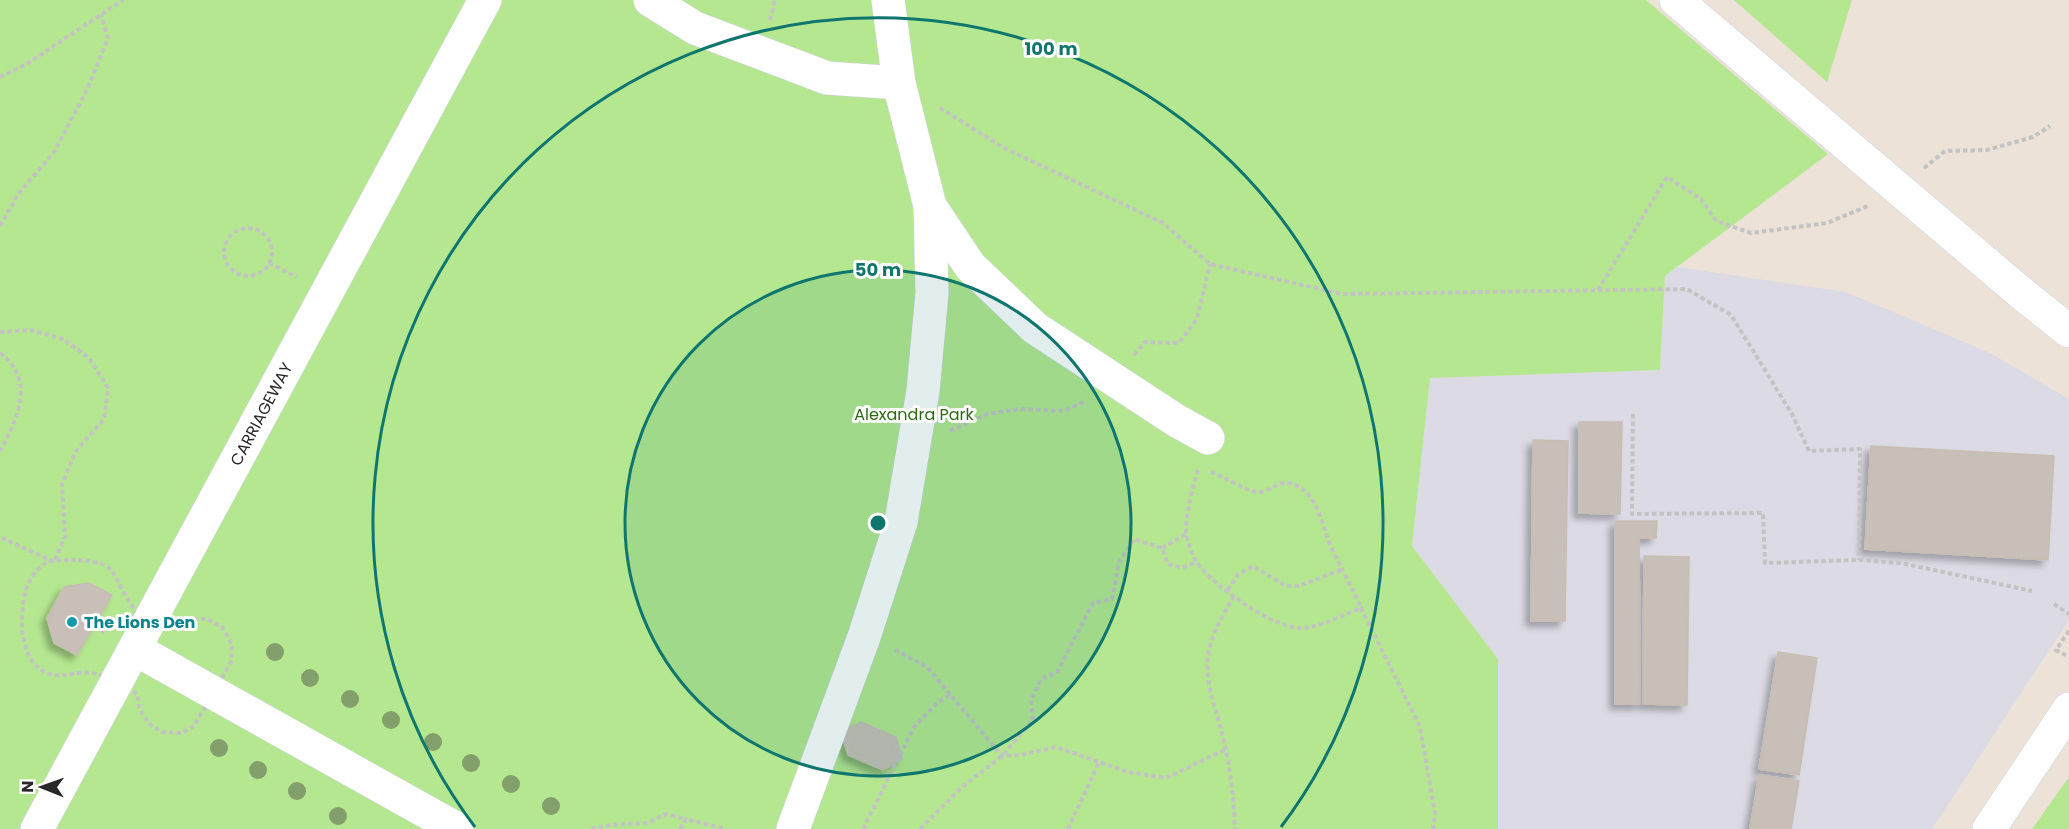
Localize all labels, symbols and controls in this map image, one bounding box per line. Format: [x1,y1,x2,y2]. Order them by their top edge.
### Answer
text: 100 m [1024,36,1078,61]
text: 50 m [855,257,901,282]
street label: CARRIAGEWAY [225,358,299,470]
park label: Alexandra Park [854,403,975,426]
centre of rings [868,513,888,533]
place label: The Lions Den [84,611,195,634]
marker: The Lions Den [65,615,79,629]
north arrow [12,757,72,817]
text: N [16,781,39,793]

